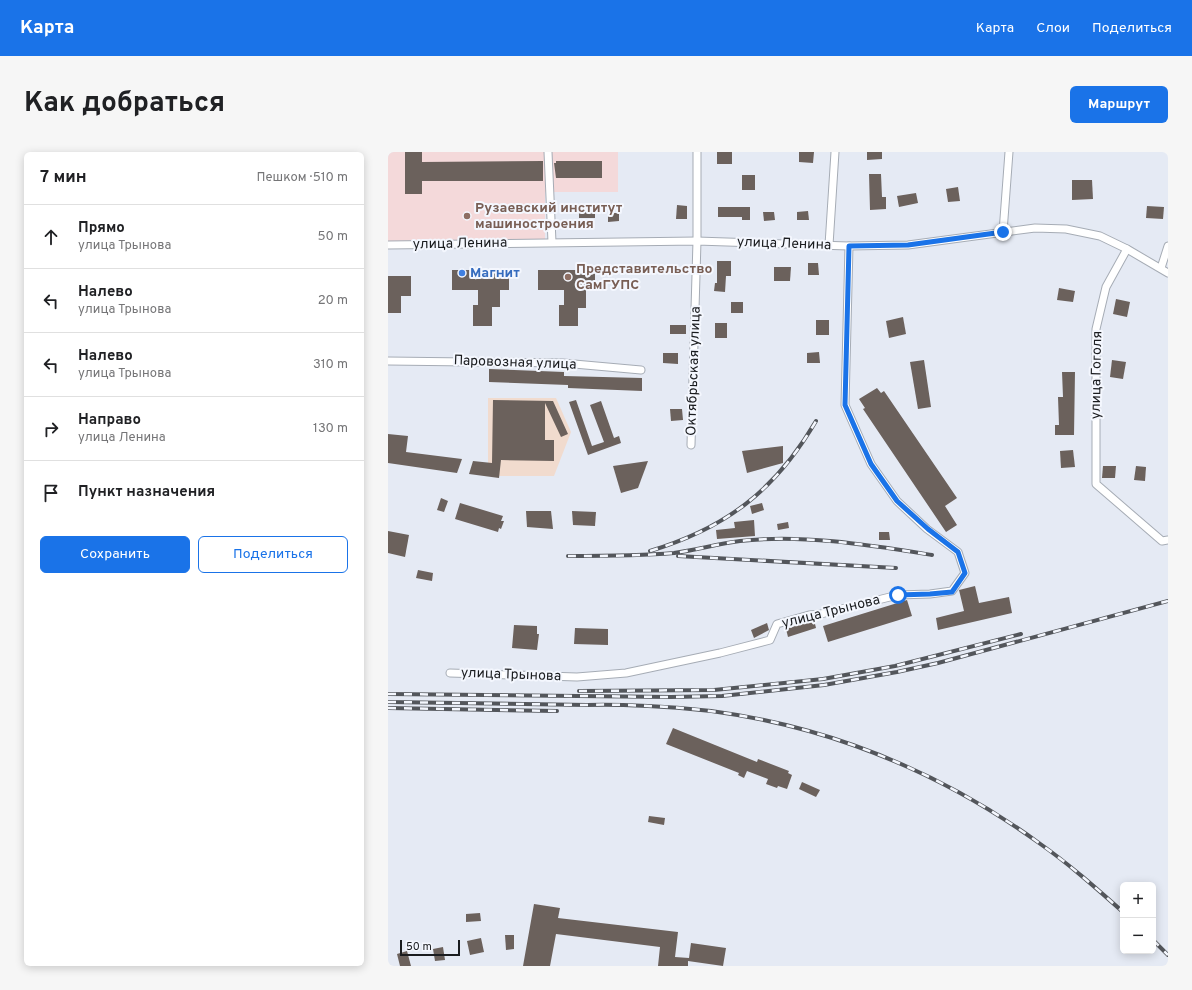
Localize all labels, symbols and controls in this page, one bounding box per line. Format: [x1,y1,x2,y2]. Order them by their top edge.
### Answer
text: Карта [20,16,74,40]
text: Карта [976,20,1014,37]
text: Слои [1036,20,1070,37]
text: Поделиться [1092,20,1172,37]
text: Как добраться [24,86,225,122]
button: Маршрут [1070,86,1168,123]
text: 7 мин [40,167,87,189]
text: Пешком · 510 m [256,170,348,186]
place label: Рузаевский институт машиностроения [475,200,623,233]
marker: Рузаевский институт машиностроения [462,211,472,221]
text: Прямо [78,219,125,238]
route end [994,223,1012,241]
icon: ahead [40,226,62,248]
text: 50 m [318,229,348,245]
street label: улица Ленина [737,234,831,254]
street label: улица Ленина [413,235,507,253]
text: улица Трынова [78,238,171,254]
place label: Представительство СамГУПС [576,261,712,294]
place label: Магнит [470,265,520,282]
marker: Магнит [457,268,467,278]
marker: Представительство СамГУПС [563,272,573,282]
text: Налево [78,283,133,302]
icon: left [40,290,62,312]
text: 20 m [318,293,348,309]
text: улица Трынова [78,302,171,318]
street label: Октябрьская улица [683,306,705,436]
street label: улица Гоголя [1088,331,1106,419]
text: Налево [78,347,133,366]
street label: Паровозная улица [453,352,577,374]
icon: left [40,354,62,376]
text: 310 m [313,357,348,373]
text: улица Трынова [78,366,171,382]
text: Направо [78,411,141,430]
icon: right [40,418,62,440]
text: 130 m [313,421,348,437]
text: улица Ленина [78,430,166,446]
icon: arrive [40,482,62,504]
text: Пункт назначения [78,483,215,502]
button: Сохранить [40,536,190,573]
button: Поделиться [198,536,348,573]
route start [889,586,907,604]
street label: улица Трынова [780,592,882,632]
street label: улица Трынова [460,665,562,685]
map controls [1120,882,1156,954]
button: + [1120,882,1156,918]
button: − [1120,918,1156,954]
scale bar [400,938,460,957]
text: 50 m [406,940,432,954]

